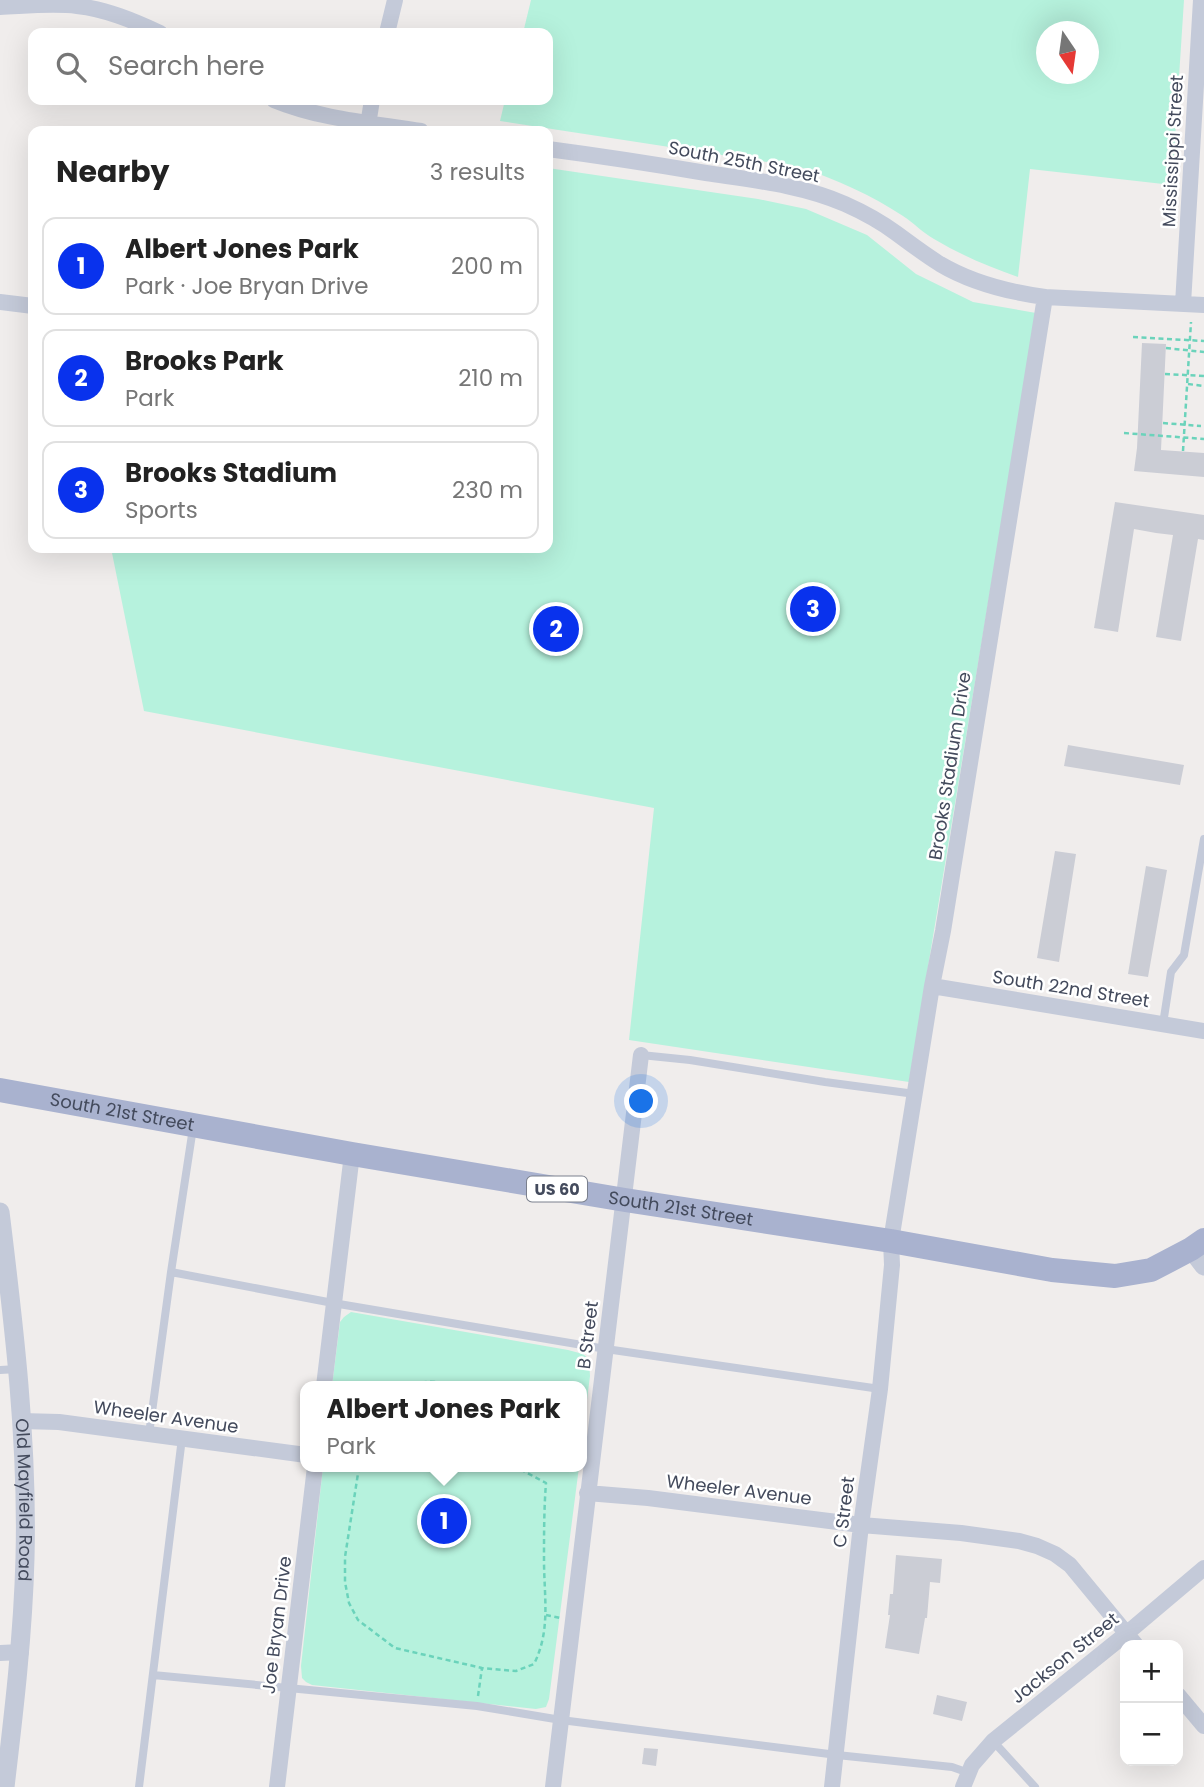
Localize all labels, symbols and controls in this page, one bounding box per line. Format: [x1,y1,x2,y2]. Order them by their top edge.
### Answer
north arrow [1036,21,1099,84]
search box [28,28,553,105]
icon: search [52,48,90,86]
text: Search here [108,48,265,84]
street label: Mississippi Street [1156,74,1189,228]
street label: South 25th Street [666,135,822,188]
text: Nearby [56,150,170,193]
text: 3 results [430,156,525,188]
text: Albert Jones Park [125,231,359,267]
text: 1 [77,250,85,282]
text: 200 m [451,250,523,282]
text: Park · Joe Bryan Drive [125,270,368,302]
text: Brooks Park [125,343,284,379]
text: 2 [74,362,88,394]
text: 210 m [458,362,523,394]
text: Park [125,382,174,414]
text: Brooks Stadium [125,455,337,491]
text: 3 [74,474,88,506]
text: 230 m [452,474,523,506]
text: Sports [125,494,198,526]
pin: 3 [790,583,836,635]
pin: 2 [533,603,579,655]
street label: Brooks Stadium Drive [922,670,977,862]
street label: South 22nd Street [991,964,1151,1013]
your location [624,1084,658,1118]
street label: South 21st Street [48,1086,196,1137]
road number: US 60 [527,1176,587,1202]
street label: South 21st Street [607,1184,755,1232]
street label: B Street [571,1299,604,1370]
popup [300,1381,587,1472]
text: Albert Jones Park [327,1391,560,1427]
street label: Wheeler Avenue [92,1394,240,1439]
street label: Old Mayfield Road [10,1417,38,1582]
text: Park [327,1430,376,1462]
street label: Wheeler Avenue [665,1468,813,1511]
street label: C Street [827,1475,860,1549]
pin: 1 [421,1495,467,1547]
street label: Joe Bryan Drive [256,1555,297,1695]
street label: Jackson Street [1006,1606,1124,1709]
map controls [1120,1640,1183,1766]
button: + [1120,1640,1183,1703]
button: − [1120,1703,1183,1766]

